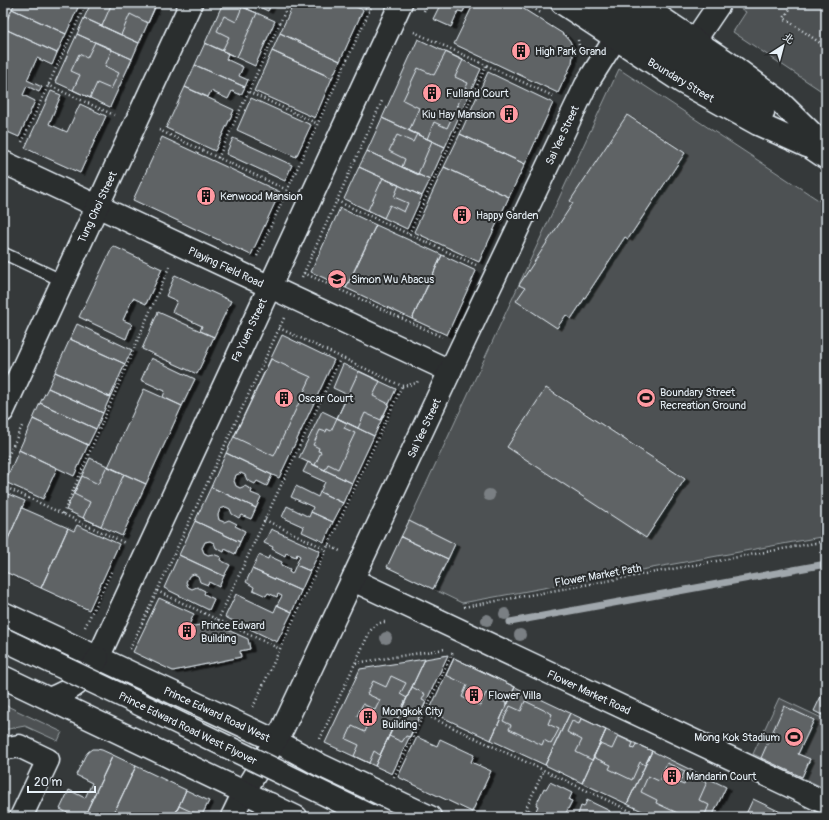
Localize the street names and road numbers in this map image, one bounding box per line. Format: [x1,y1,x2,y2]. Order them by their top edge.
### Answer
street label: Boundary Street [645,55,717,106]
street label: Sai Yee Street [543,103,582,167]
street label: Tung Choi Street [75,169,120,245]
street label: Playing Field Road [186,244,266,291]
street label: Fa Yuen Street [229,296,270,364]
street label: Sai Yee Street [405,396,444,460]
street label: Flower Market Path [554,561,643,590]
street label: Flower Market Road [545,667,633,718]
street label: Prince Edward Road West [162,684,272,745]
street label: Prince Edward Road West Flyover [117,689,259,768]

